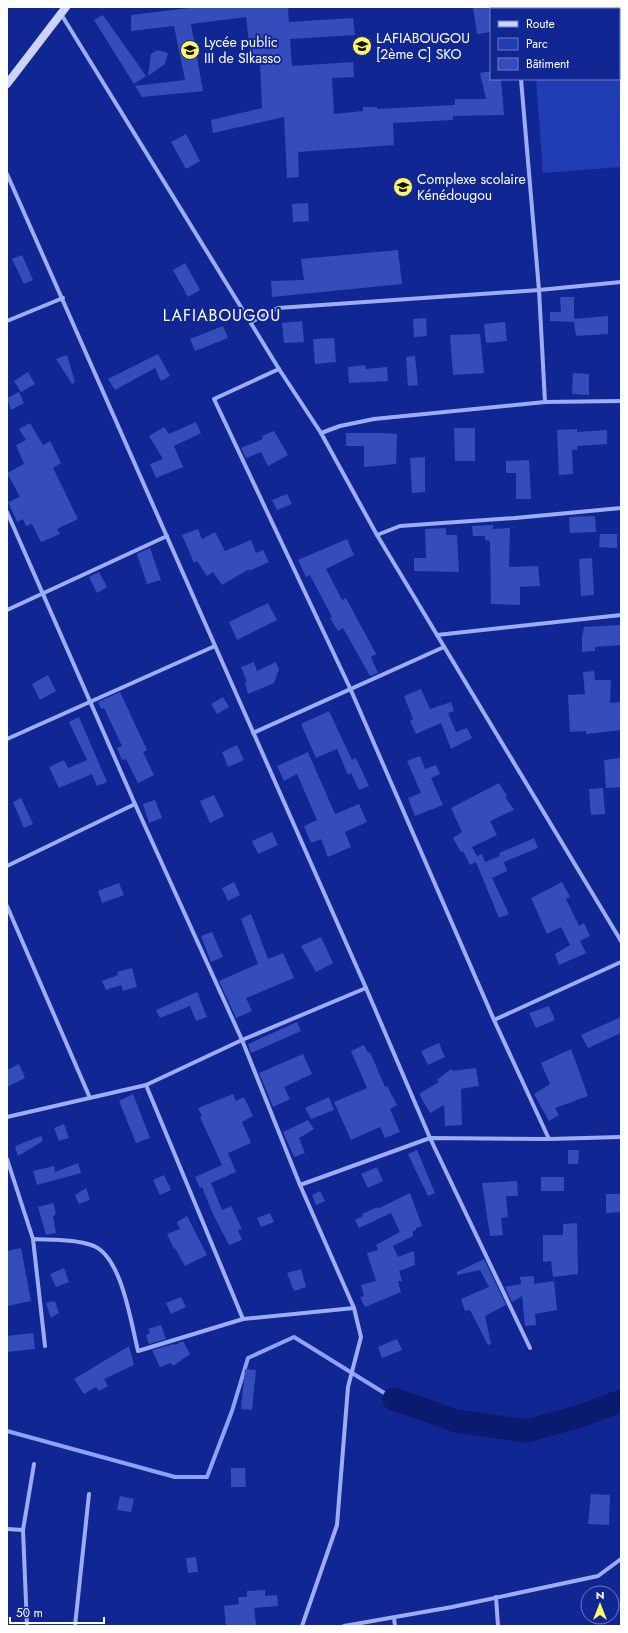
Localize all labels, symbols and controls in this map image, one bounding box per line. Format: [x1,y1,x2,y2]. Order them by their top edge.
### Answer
legend [490,8,620,80]
text: Route [526,15,555,33]
place label: LAFIABOUGOU [2ème C] SKO [376,28,470,64]
place label: Lycée public III de SIkasso [204,32,281,68]
school or university icon: LAFIABOUGOU [2ème C] SKO [351,35,373,57]
text: Parc [526,35,548,53]
school or university icon: Lycée public III de SIkasso [179,39,201,61]
text: Bâtiment [526,55,569,73]
place label: Complexe scolaire Kénédougou [417,169,526,205]
school or university icon: Complexe scolaire Kénédougou [392,176,414,198]
district label: LAFIABOUGOU [163,304,281,327]
north arrow [580,1585,620,1625]
text: N [596,1587,604,1603]
scale bar [10,1599,104,1625]
text: 50 m [16,1604,43,1622]

